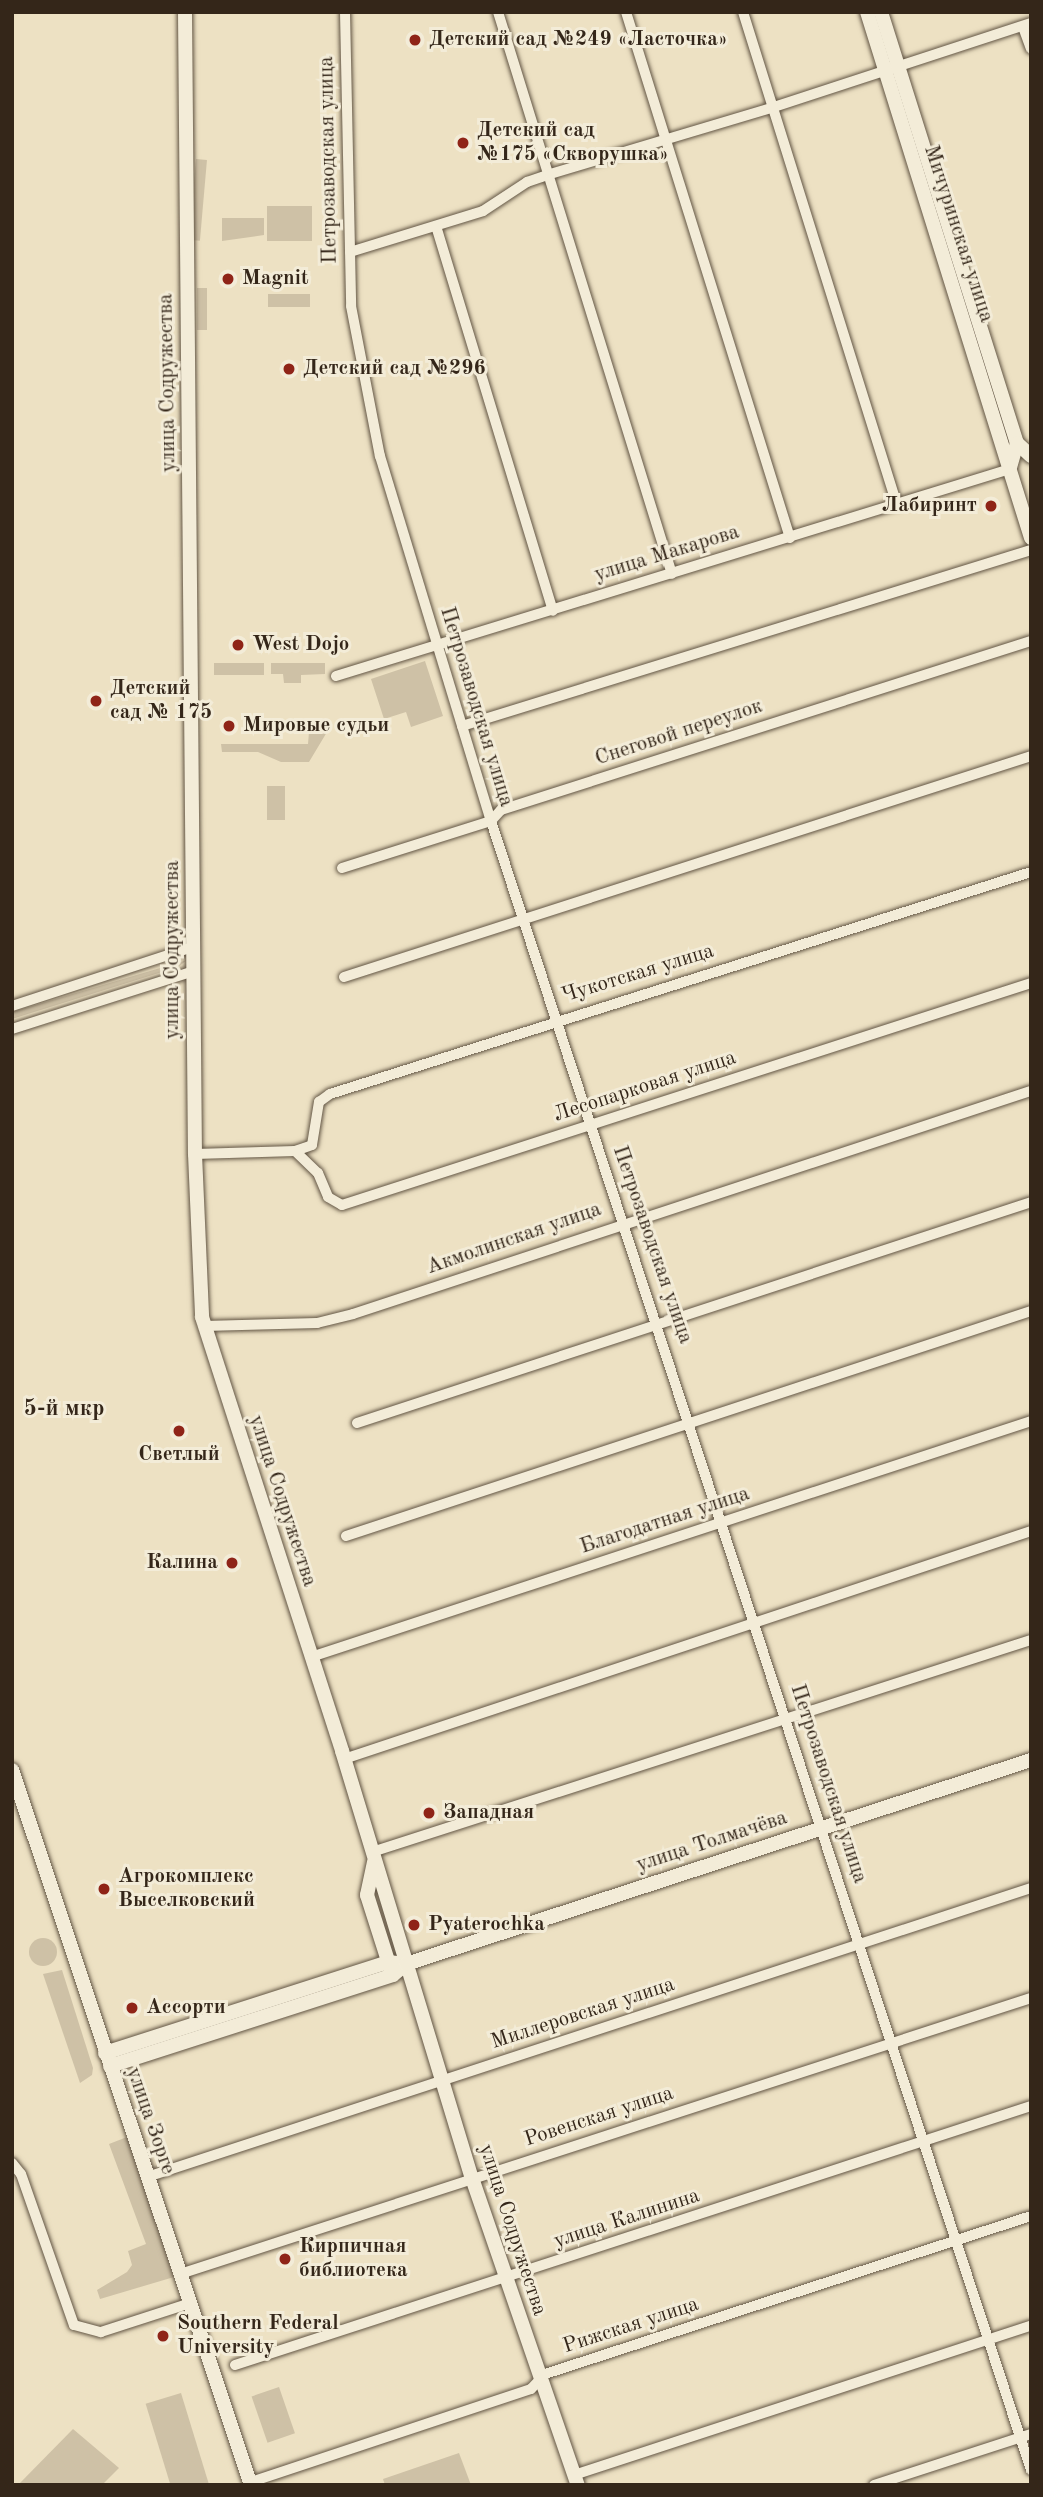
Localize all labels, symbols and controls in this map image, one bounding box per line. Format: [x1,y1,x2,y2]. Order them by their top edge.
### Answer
place label: Детский сад №249 «Ласточка» [429,27,728,53]
marker: Детский сад №249 «Ласточка» [407,32,423,48]
street label: Петрозаводская улица [315,56,343,264]
place label: Детский сад №175 «Скворушка» [477,118,669,168]
marker: Детский сад №175 «Скворушка» [455,135,471,151]
street label: Мичуринская улица [917,142,999,326]
place label: Magnit [242,266,309,292]
marker: Magnit [220,271,236,287]
street label: улица Содружества [154,293,182,473]
place label: Детский сад №296 [303,356,486,382]
marker: Детский сад №296 [281,361,297,377]
place label: Лабиринт [882,493,977,519]
marker: Лабиринт [983,498,999,514]
street label: улица Макарова [591,520,743,588]
street label: Петрозаводская улица [434,604,518,810]
place label: West Dojo [252,632,349,658]
marker: West Dojo [230,637,246,653]
place label: Детский сад № 175 [110,676,212,726]
marker: Детский сад № 175 [88,693,104,709]
street label: Снеговой переулок [592,694,766,772]
place label: Мировые судьи [243,713,389,739]
marker: Мировые судьи [221,718,237,734]
street label: улица Содружества [160,861,186,1039]
street label: Чукотская улица [559,939,717,1009]
street label: Лесопарковая улица [551,1046,739,1128]
street label: Петрозаводская улица [606,1143,698,1347]
street label: Акмолинская улица [423,1197,605,1281]
district label: 5-й мкр [24,1395,104,1423]
street label: улица Содружества [242,1412,322,1590]
marker: Светлый [171,1423,187,1439]
place label: Светлый [138,1442,220,1468]
street label: Благодатная улица [577,1482,753,1560]
place label: Калина [146,1550,218,1576]
marker: Калина [224,1555,240,1571]
street label: Петрозаводская улица [784,1681,872,1887]
place label: Западная [443,1800,534,1826]
marker: Западная [421,1805,437,1821]
street label: улица Толмачёва [633,1806,791,1878]
place label: Агрокомплекс Выселковский [118,1864,255,1914]
marker: Агрокомплекс Выселковский [96,1881,112,1897]
place label: Pyaterochka [428,1912,545,1938]
marker: Pyaterochka [406,1917,422,1933]
street label: Миллеровская улица [488,1972,678,2056]
place label: Ассорти [146,1995,226,2021]
marker: Ассорти [124,2000,140,2016]
street label: улица Зорге [120,2064,180,2178]
street label: Ровенская улица [521,2081,677,2153]
street label: улица Содружества [472,2141,552,2319]
street label: улица Калинина [551,2184,703,2254]
place label: Кирпичная библиотека [299,2234,408,2284]
marker: Кирпичная библиотека [277,2251,293,2267]
street label: Рижская улица [560,2292,702,2360]
place label: Southern Federal University [177,2311,339,2361]
marker: Southern Federal University [155,2328,171,2344]

